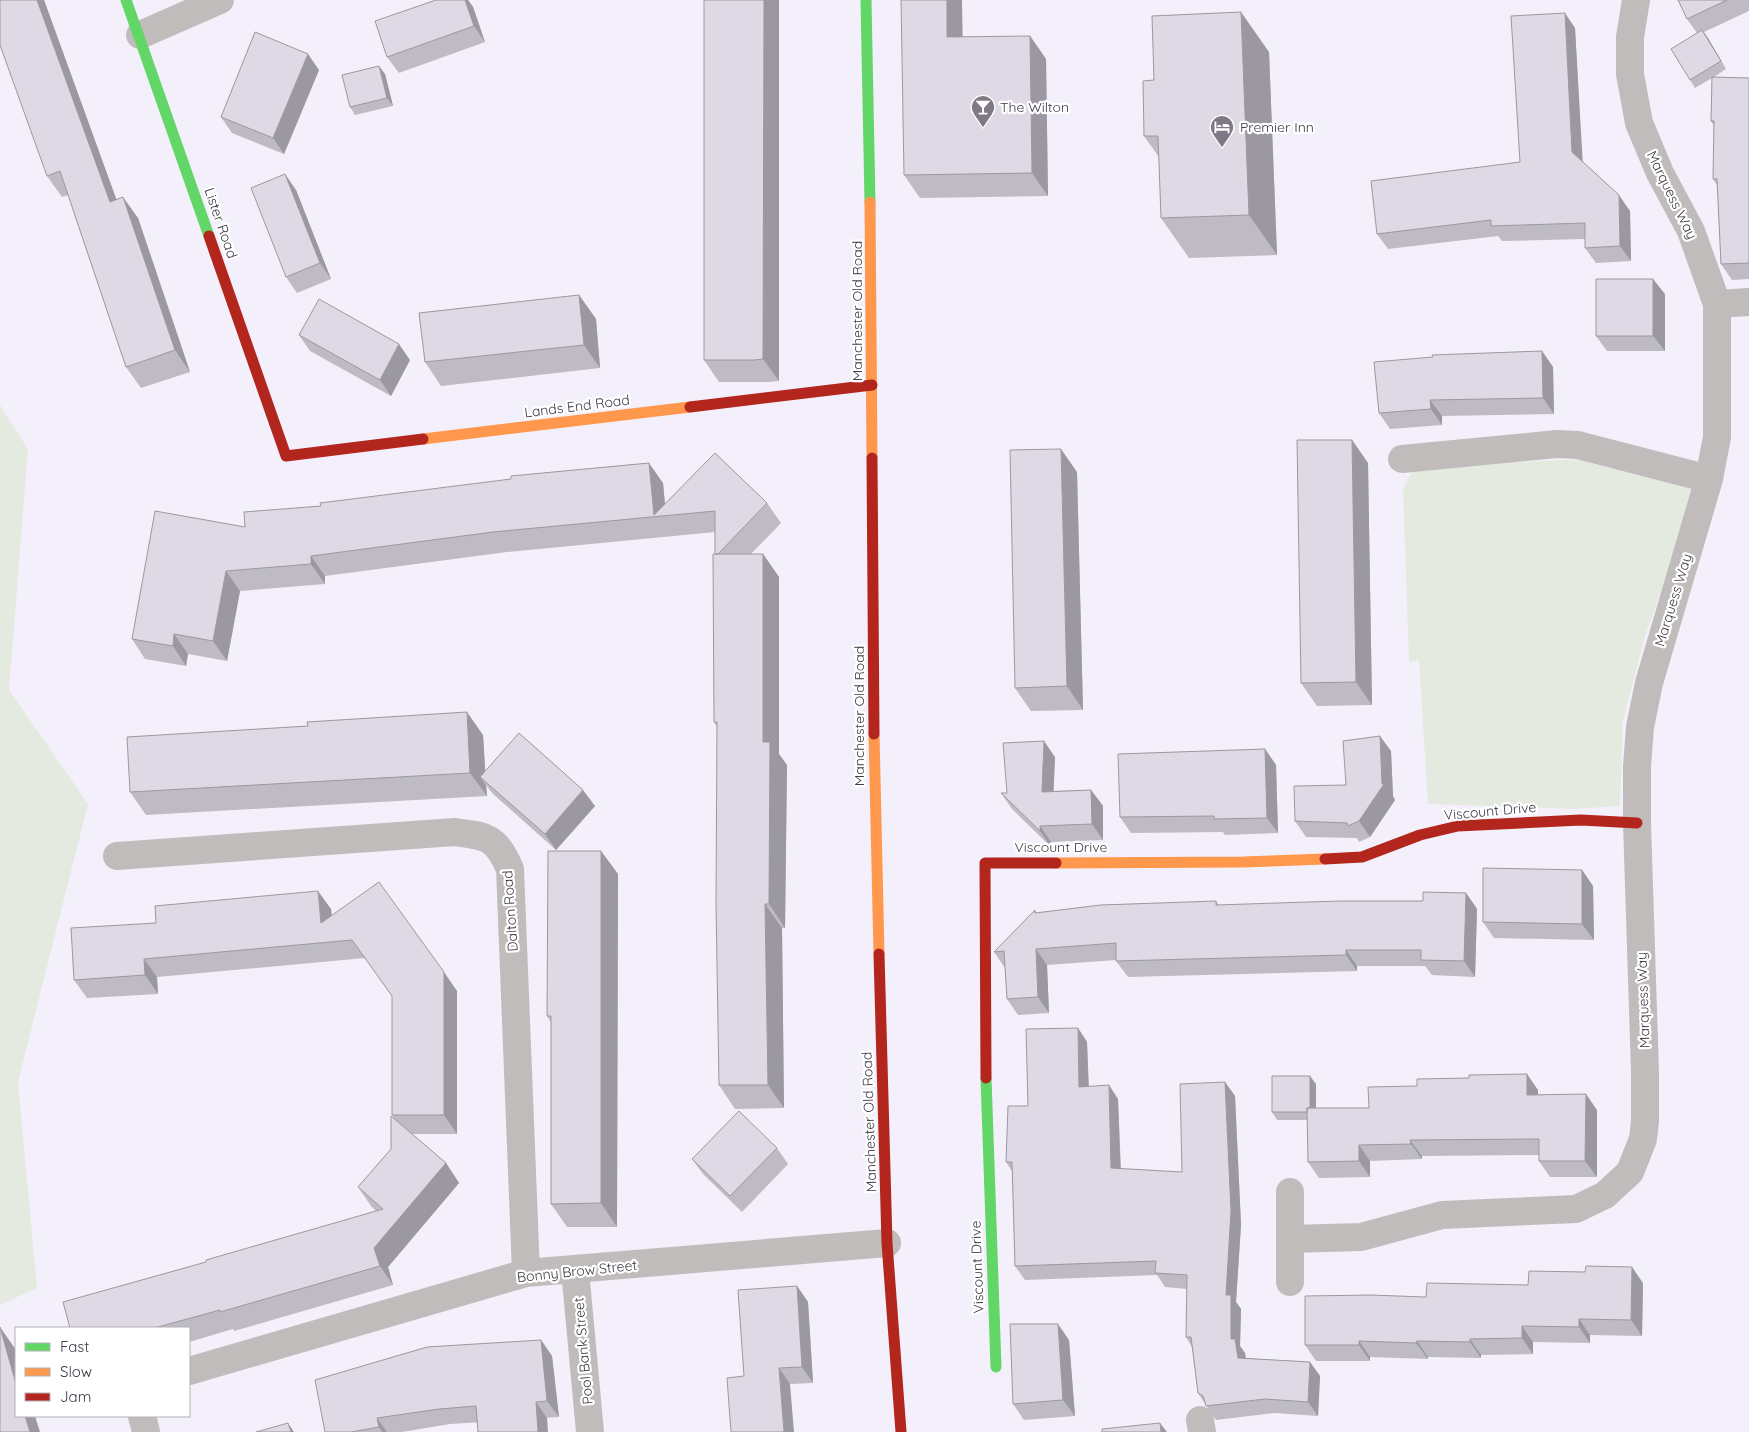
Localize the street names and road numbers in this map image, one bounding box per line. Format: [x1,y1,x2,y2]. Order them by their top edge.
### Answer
street label: Marquess Way [1643,148,1701,242]
street label: Lister Road [201,185,241,261]
street label: Manchester Old Road [848,241,866,381]
street label: Lands End Road [523,391,631,421]
street label: Marquess Way [1650,551,1696,649]
street label: Manchester Old Road [850,646,868,786]
street label: Viscount Drive [1443,798,1537,824]
street label: Viscount Drive [1015,838,1108,856]
street label: Dalton Road [498,870,522,952]
street label: Marquess Way [1632,952,1654,1048]
street label: Manchester Old Road [858,1051,880,1193]
street label: Viscount Drive [966,1220,988,1314]
street label: Bonny Brow Street [516,1256,638,1286]
street label: Pool Bank Street [569,1296,597,1405]

